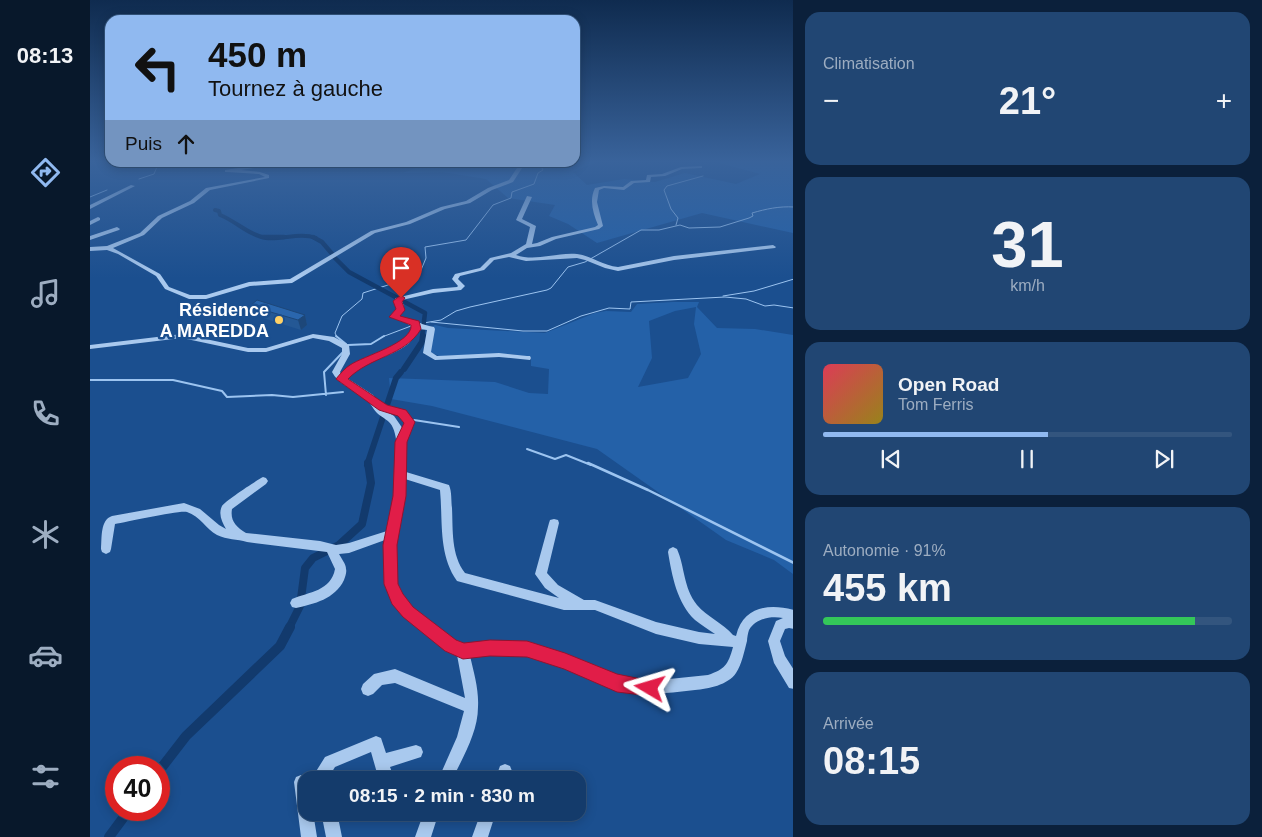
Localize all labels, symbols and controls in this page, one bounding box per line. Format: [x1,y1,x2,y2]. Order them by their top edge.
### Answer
icon: left [125,35,190,100]
text: 450 m [208,35,307,74]
text: 08:13 [17,43,73,68]
text: Climatisation [823,55,915,72]
text: Tournez à gauche [208,76,383,101]
text: 21° [999,80,1056,122]
text: − [823,85,839,116]
text: + [1216,85,1232,116]
icon: ahead [172,130,200,158]
text: Puis [125,133,162,154]
icon: directions [28,155,63,190]
text: 31 [991,208,1064,281]
pin [380,247,422,298]
icon: arrive [387,254,415,282]
icon: music [28,276,63,311]
text: km/h [1010,277,1045,294]
place label: Résidence A MAREDDA [160,300,269,341]
marker: Résidence A MAREDDA [273,314,285,326]
text: Open Road [898,374,999,395]
icon: phone [28,396,63,431]
text: Tom Ferris [898,396,974,413]
icon: previous [877,445,905,473]
icon: pause [1013,445,1041,473]
icon: next [1150,445,1178,473]
icon: climate [28,517,63,552]
text: Autonomie · 91% [823,542,946,559]
text: 455 km [823,567,952,609]
icon: car [28,638,63,673]
position arrow [623,661,675,713]
text: Arrivée [823,715,874,732]
text: 08:15 [823,740,920,782]
speed limit sign: 40 [105,756,170,821]
icon: filters [28,759,63,794]
text: 08:15 · 2 min · 830 m [349,785,535,806]

